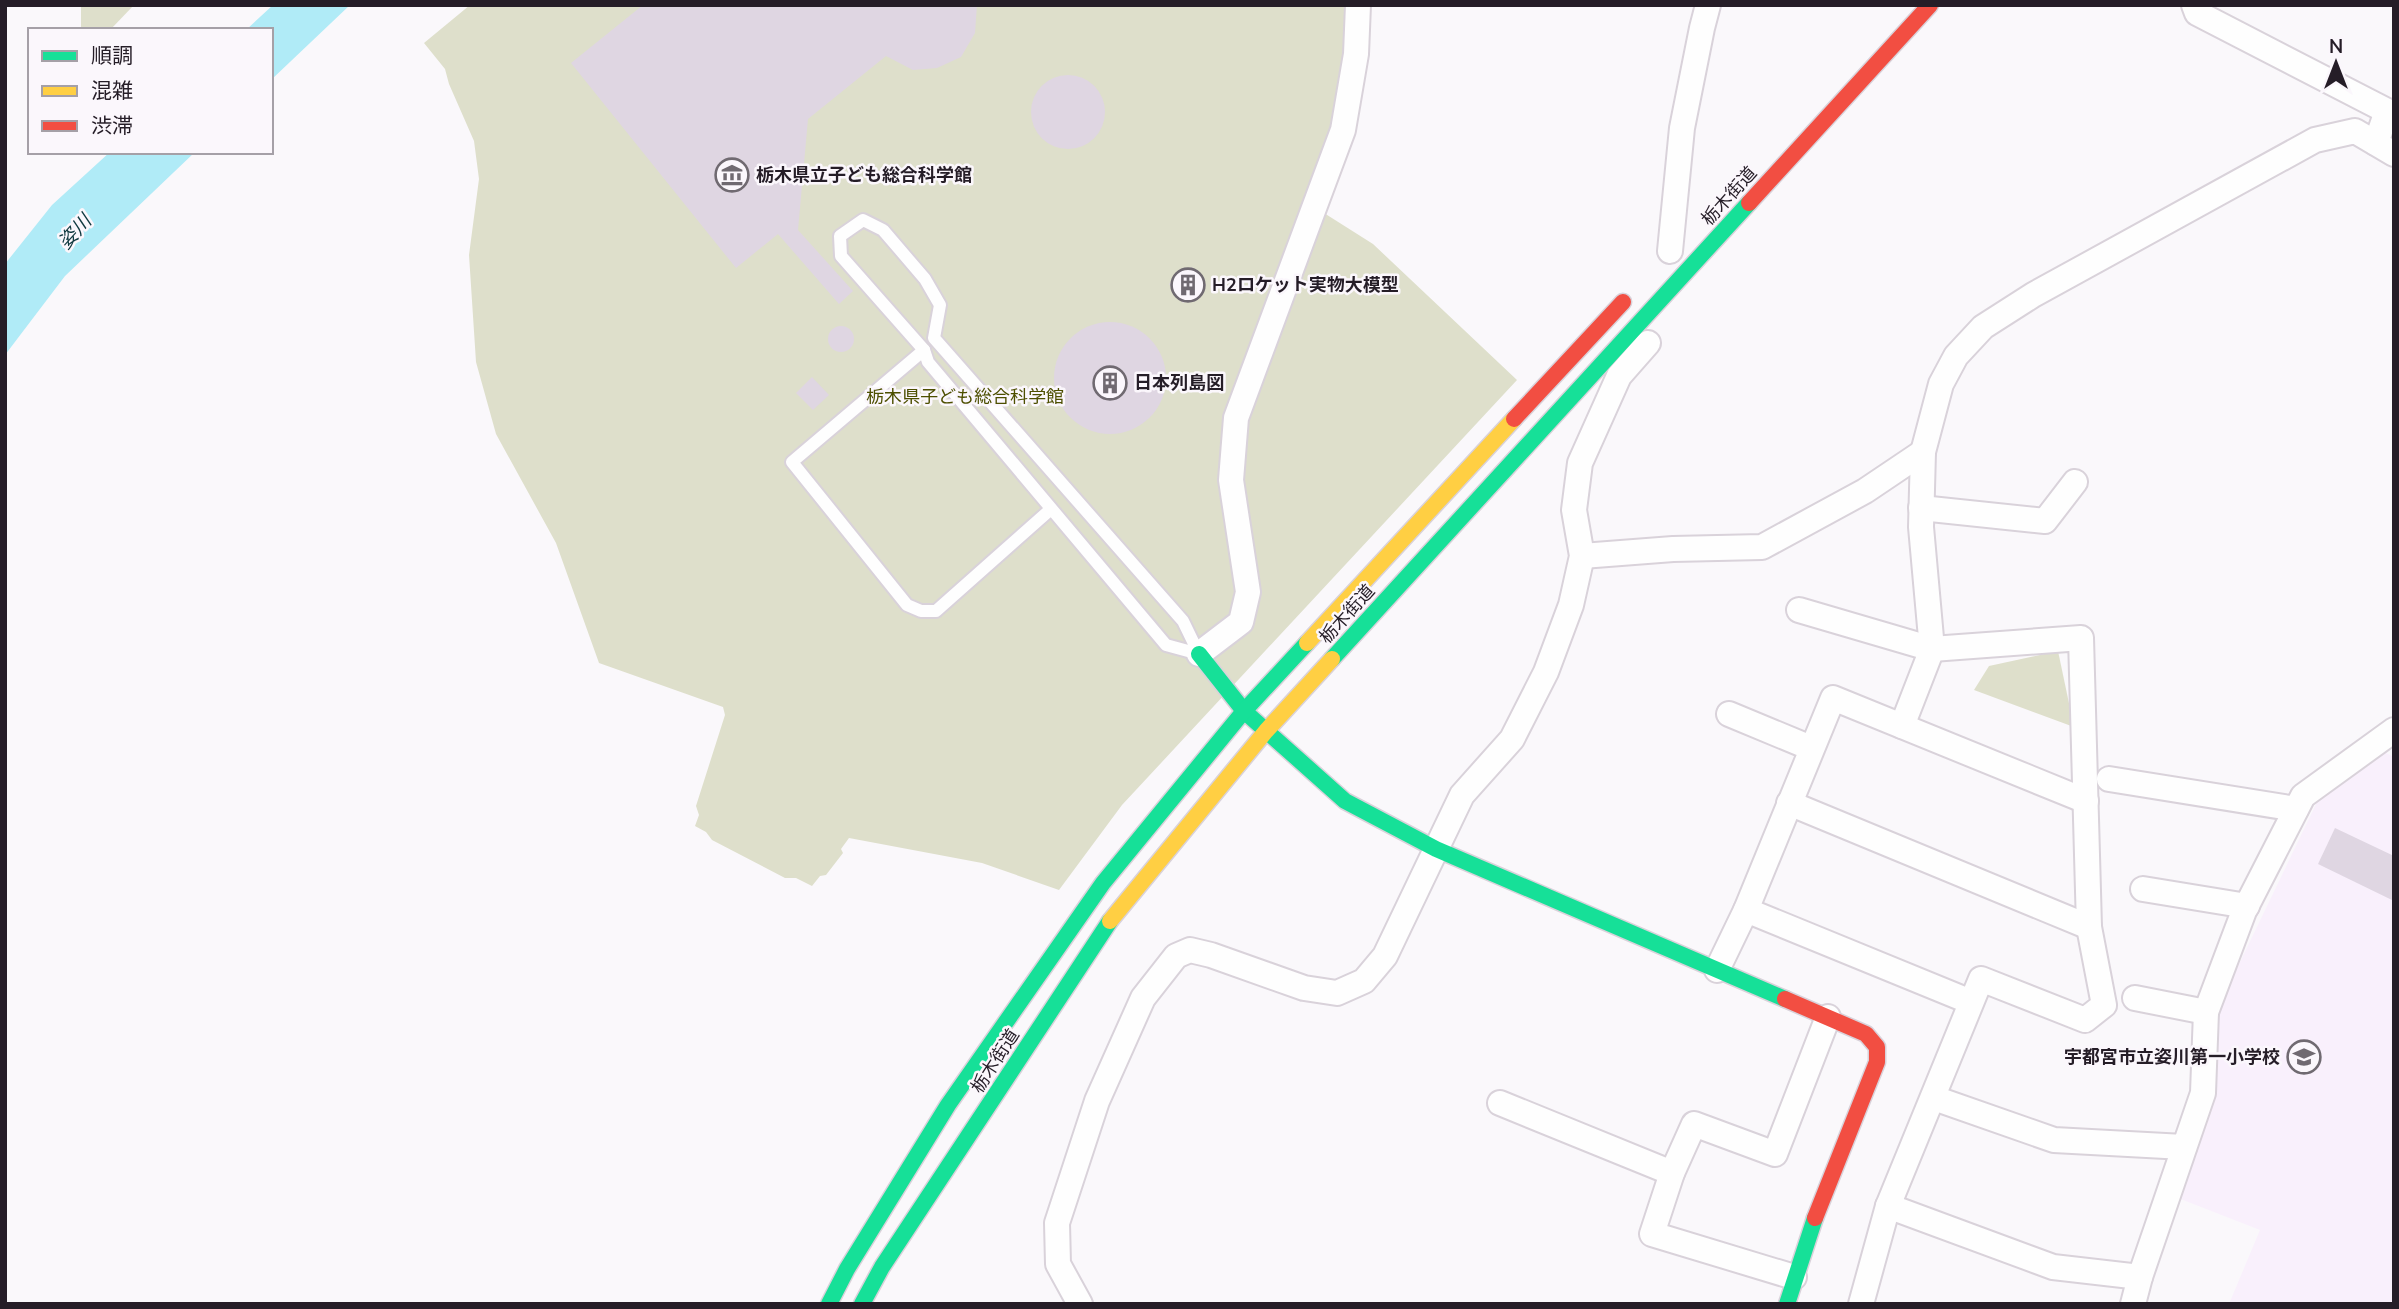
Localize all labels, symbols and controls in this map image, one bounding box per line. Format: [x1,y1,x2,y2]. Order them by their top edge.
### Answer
legend [28,28,273,154]
north arrow [2301,28,2371,98]
text: N [2329,34,2343,60]
text: 順調 [91,42,133,70]
text: 混雑 [91,77,133,105]
text: 渋滞 [91,112,133,140]
museum icon: 栃木県立子ども総合科学館 [713,156,751,194]
street label: 栃木街道 [1696,161,1762,231]
place label: 栃木県立子ども総合科学館 [756,163,972,187]
water label: 姿川 [53,208,99,255]
building icon: H2ロケット実物大模型 [1169,266,1207,304]
place label: H2ロケット実物大模型 [1212,273,1399,297]
building icon: 日本列島図 [1091,364,1129,402]
place label: 日本列島図 [1134,371,1224,395]
park label: 栃木県子ども総合科学館 [866,385,1064,409]
street label: 栃木街道 [1314,579,1380,649]
street label: 栃木街道 [965,1024,1025,1098]
school or university icon: 宇都宮市立姿川第一小学校 [2285,1038,2323,1076]
place label: 宇都宮市立姿川第一小学校 [2064,1045,2280,1069]

